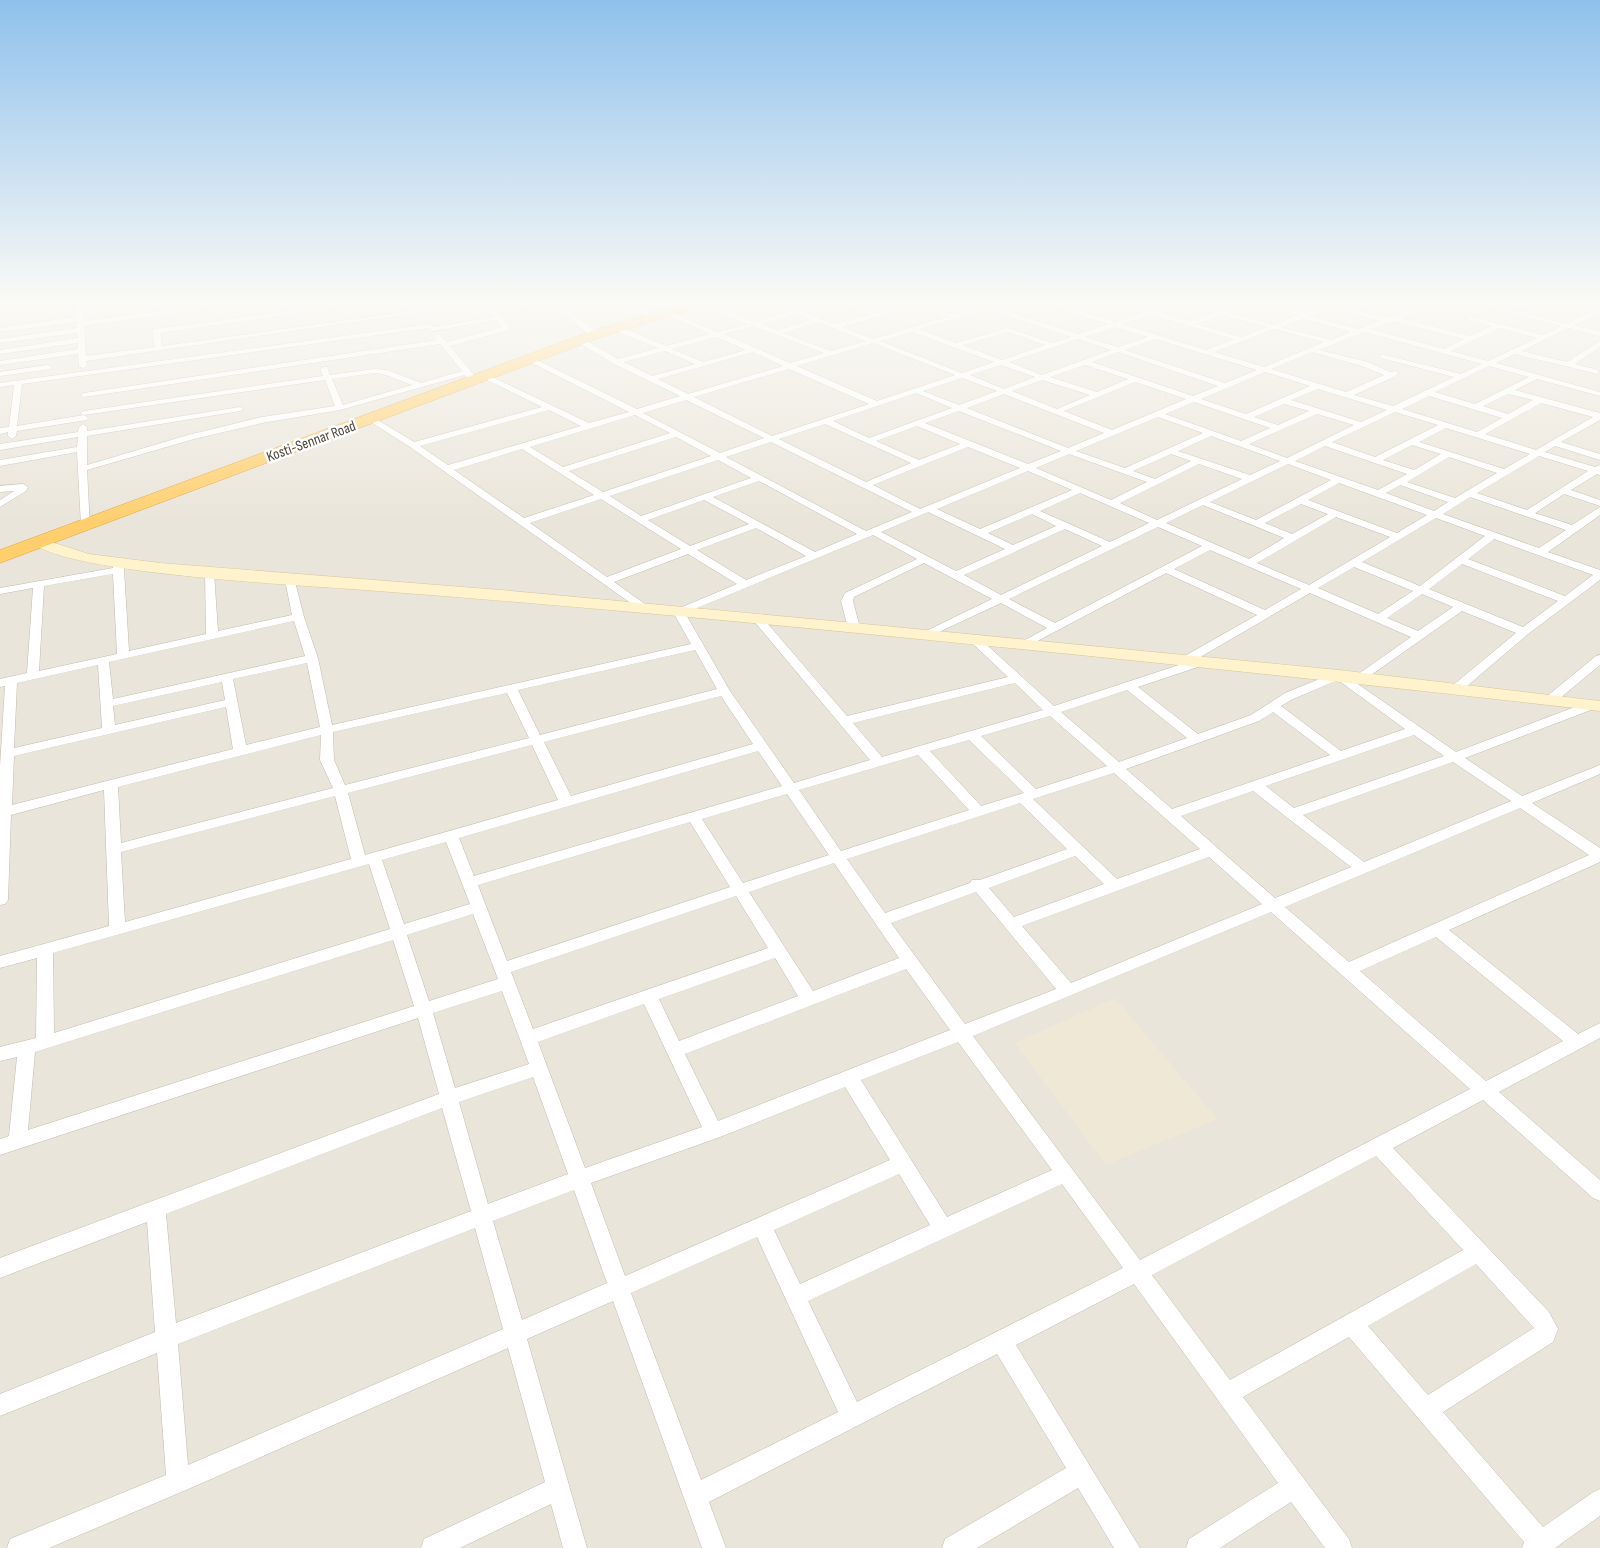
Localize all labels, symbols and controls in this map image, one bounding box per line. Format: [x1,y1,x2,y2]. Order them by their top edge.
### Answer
street label: Kosti-Sennar Road [264,417,358,466]

